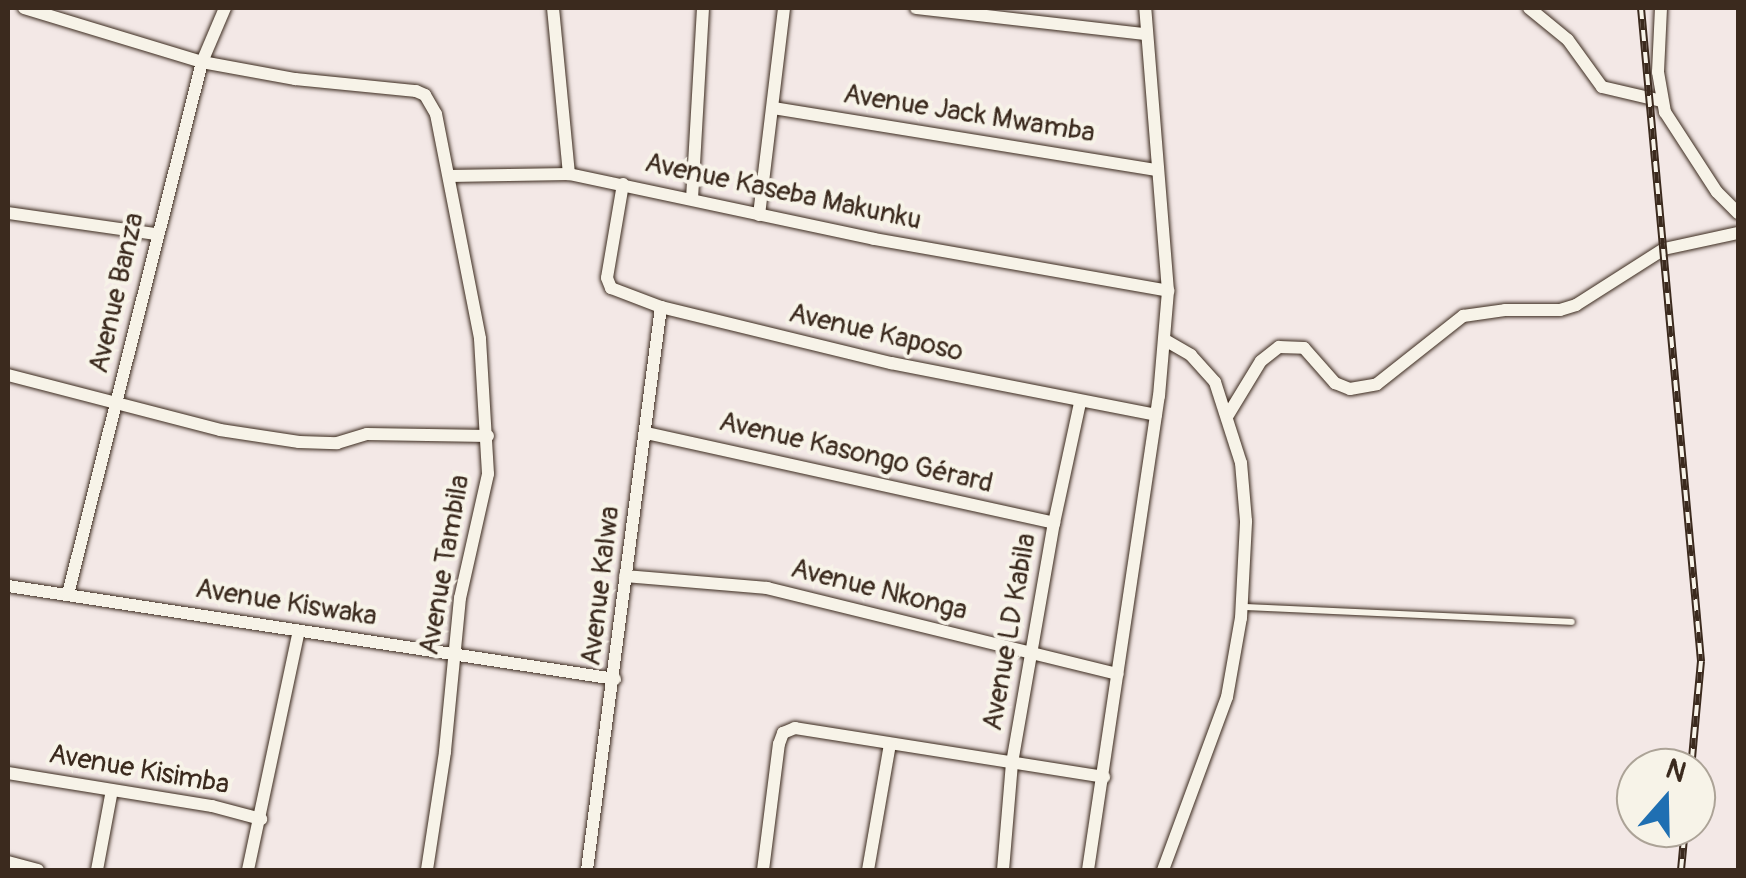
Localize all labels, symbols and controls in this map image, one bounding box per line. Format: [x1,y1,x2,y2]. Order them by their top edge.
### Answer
street label: Avenue Jack Mwamba [841,78,1097,150]
street label: Avenue Kaseba Makunku [642,146,924,238]
street label: Avenue Banza [82,210,152,376]
street label: Avenue Kaposo [786,297,966,369]
street label: Avenue Kasongo Gérard [716,405,996,501]
street label: Avenue Tambila [413,472,477,658]
street label: Avenue Kalwa [575,504,627,668]
street label: Avenue LD Kabila [976,531,1044,733]
street label: Avenue Nkonga [787,552,971,628]
street label: Avenue Kiswaka [193,572,379,634]
street label: Avenue Kisimba [46,738,232,802]
north arrow [1616,748,1716,848]
text: N [1661,752,1691,791]

